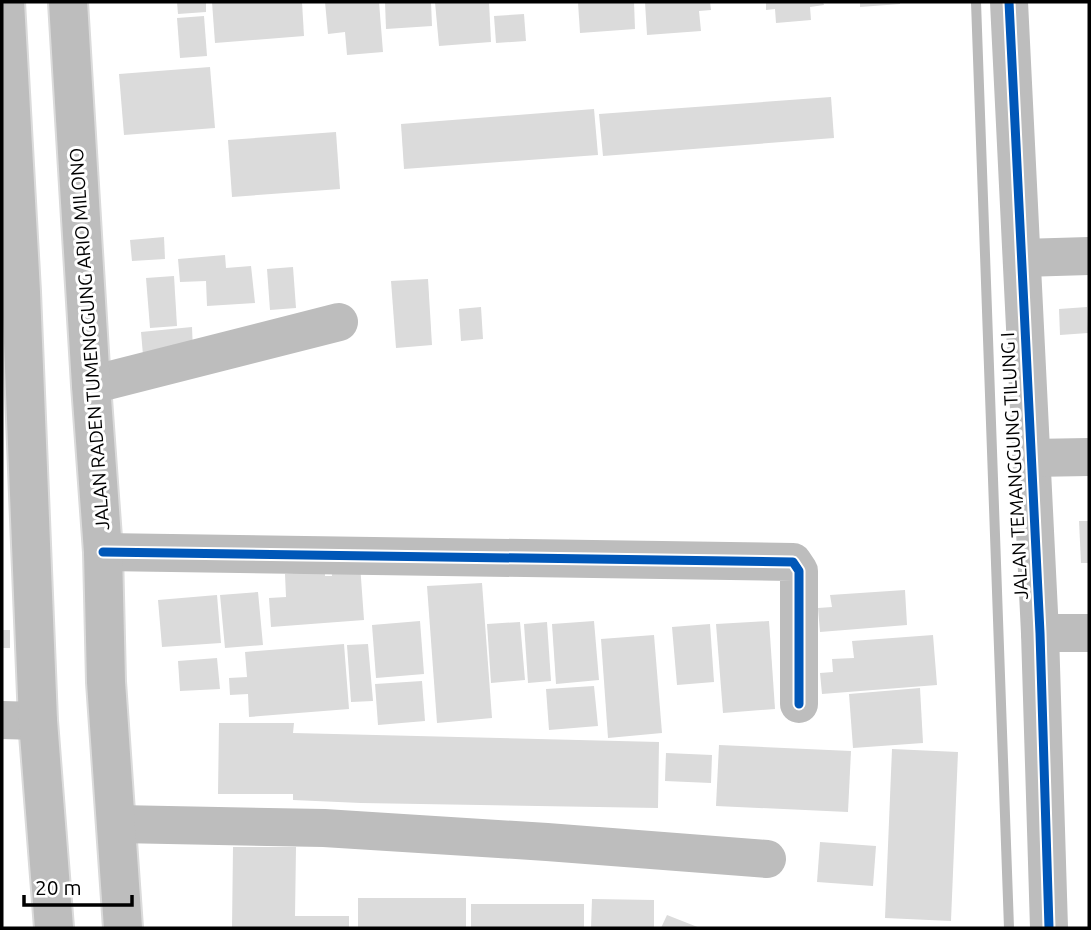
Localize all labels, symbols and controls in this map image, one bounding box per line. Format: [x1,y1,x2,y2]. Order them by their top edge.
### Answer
street label: JALAN RADEN TUMENGGUNG ARIO MILONO [65,147,113,531]
street label: JALAN TEMANGGUNG TILUNG I [996,332,1032,600]
scale bar [24,864,133,908]
text: 20 m [35,875,82,899]

